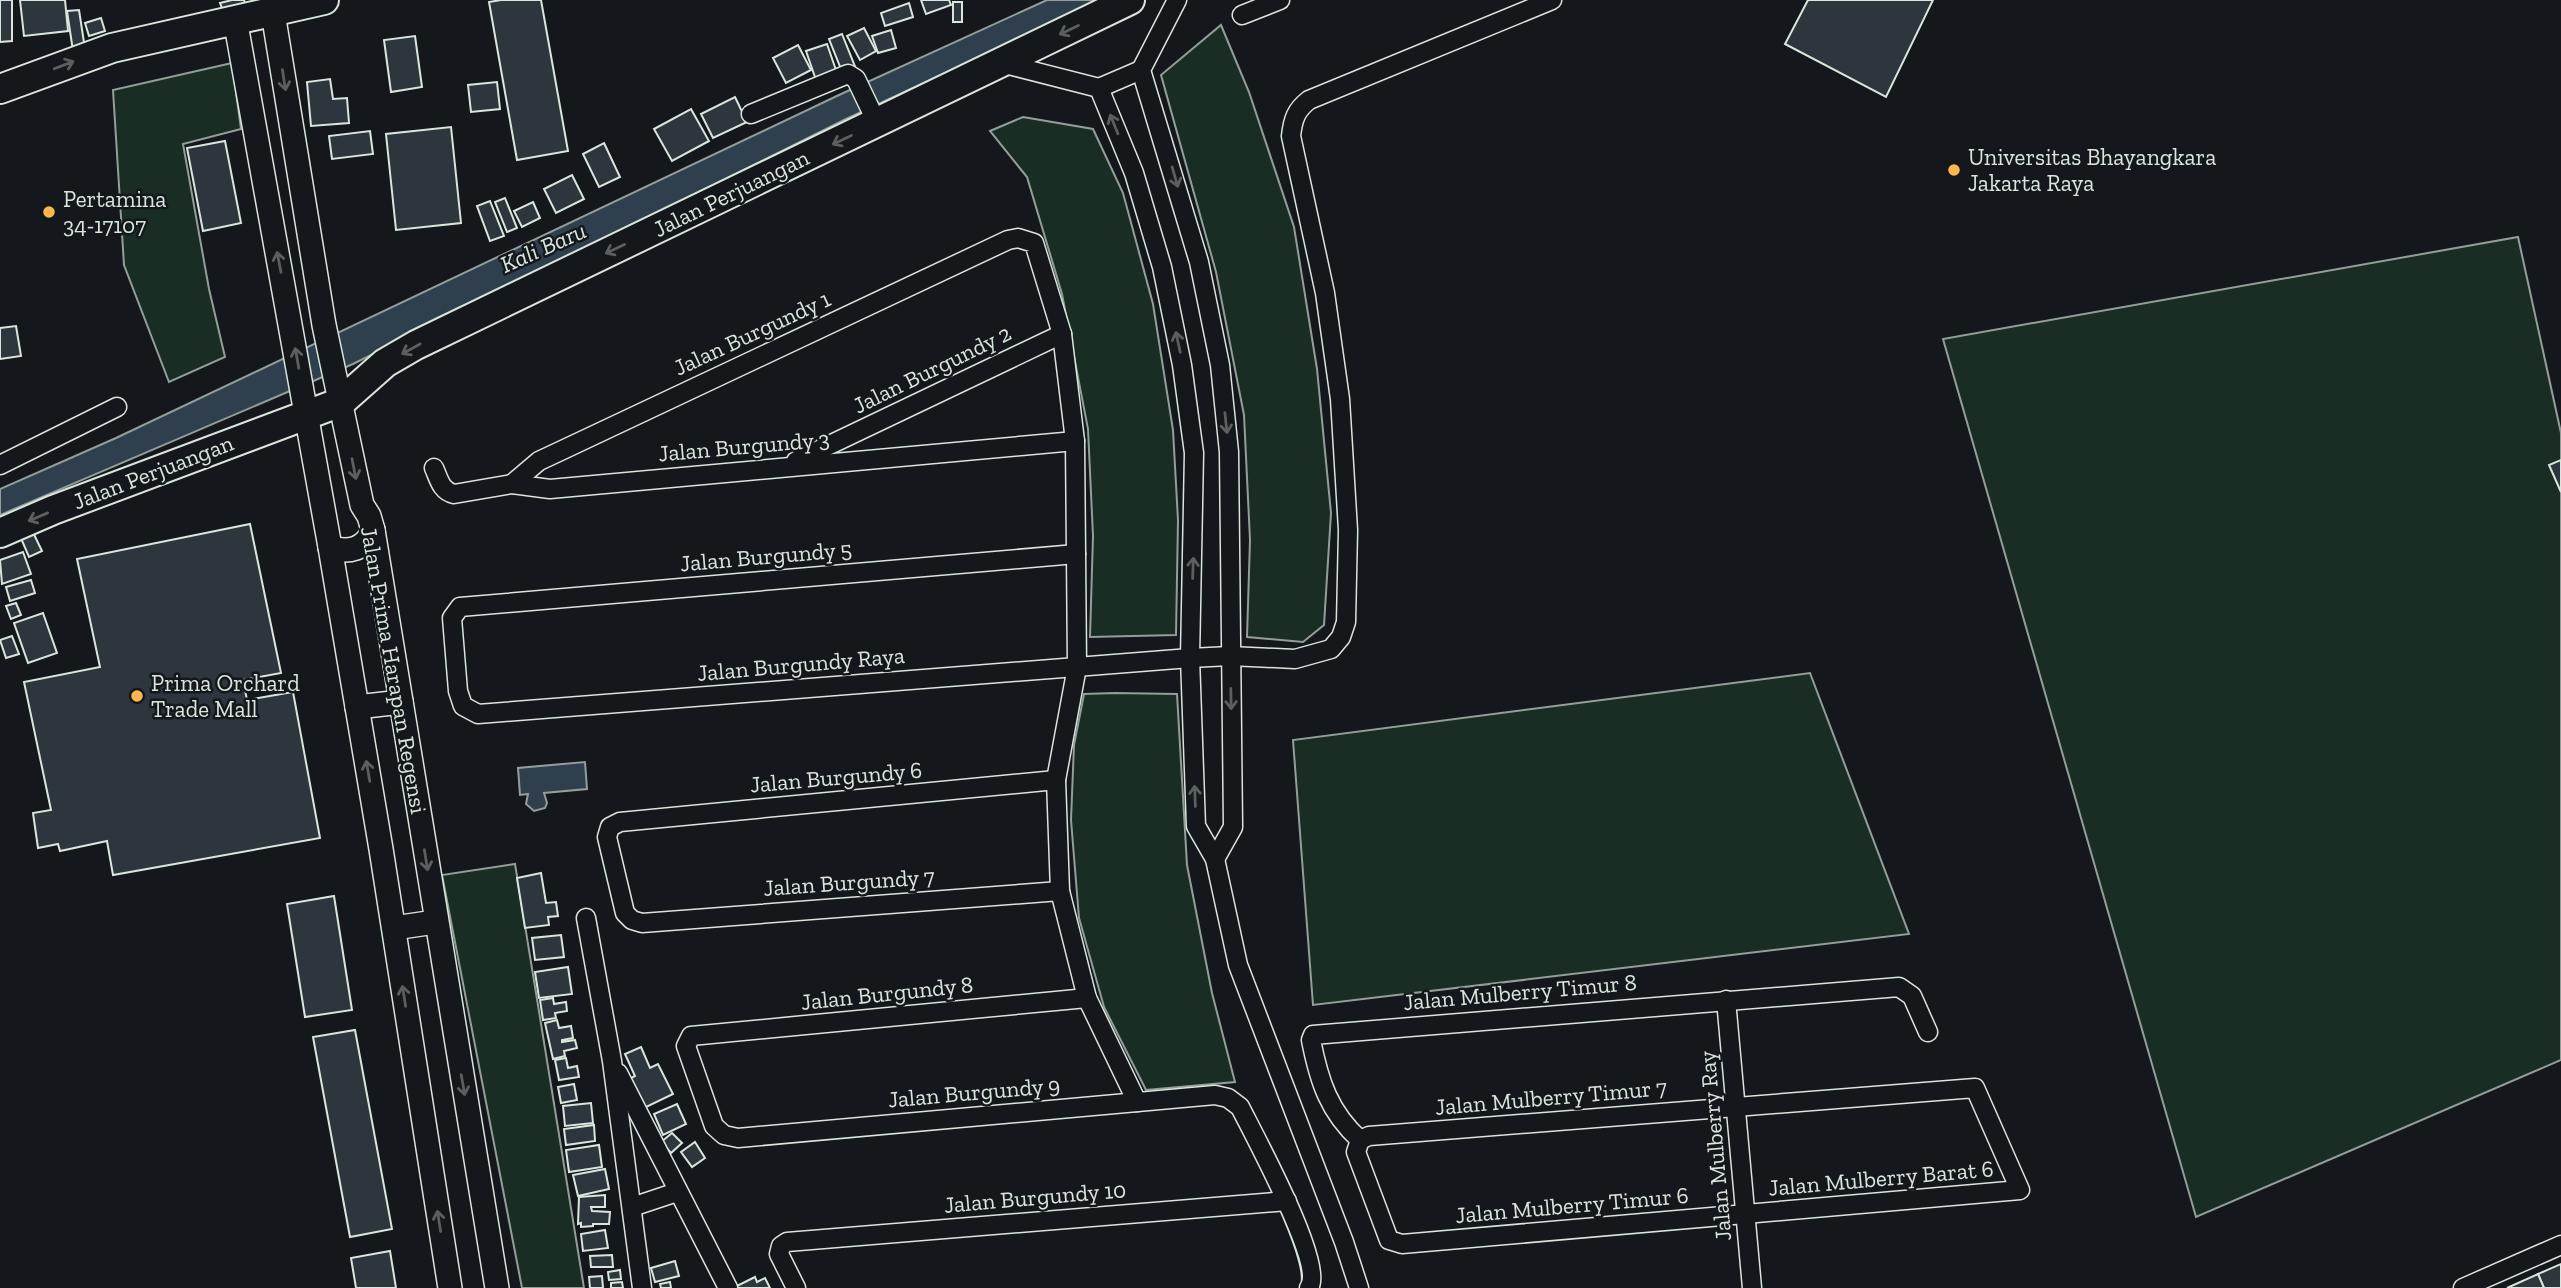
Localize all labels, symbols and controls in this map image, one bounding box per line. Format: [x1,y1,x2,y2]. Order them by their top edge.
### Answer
one-way arrow [1059,24,1080,37]
one-way arrow [52,57,74,70]
one-way arrow [278,68,291,91]
one-way arrow [1107,114,1120,136]
one-way arrow [832,134,853,147]
street label: Jalan Perjuangan [649,143,813,243]
place label: Universitas Bhayangkara Jakarta Raya [1968,143,2216,197]
marker: Universitas Bhayangkara Jakarta Raya [1946,162,1962,178]
one-way arrow [1169,166,1182,188]
place label: Pertamina 34-17107 [63,185,166,239]
marker: Pertamina 34-17107 [41,204,57,220]
water label: Kali Baru [496,215,590,279]
one-way arrow [605,243,626,256]
one-way arrow [271,251,285,274]
street label: Jalan Burgundy 1 [669,284,835,381]
street label: Jalan Burgundy 2 [848,319,1016,419]
one-way arrow [1170,331,1184,354]
one-way arrow [401,342,421,356]
one-way arrow [290,347,303,370]
one-way arrow [1220,411,1233,434]
street label: Jalan Burgundy 3 [657,425,831,467]
street label: Jalan Perjuangan [69,429,237,515]
one-way arrow [348,457,362,480]
one-way arrow [27,511,49,524]
street label: Jalan Prima Harapan Regensi [355,524,433,816]
street label: Jalan Burgundy 5 [679,535,853,577]
one-way arrow [1187,557,1200,580]
street label: Jalan Burgundy Raya [696,641,906,687]
place label: Prima Orchard Trade Mall [151,669,300,723]
marker: Prima Orchard Trade Mall [129,688,145,704]
one-way arrow [1224,688,1237,711]
street label: Jalan Burgundy 6 [749,756,923,798]
one-way arrow [361,760,374,783]
one-way arrow [1188,785,1201,808]
one-way arrow [420,848,433,871]
street label: Jalan Burgundy 7 [763,862,936,902]
street label: Jalan Mulberry Timur 8 [1402,968,1638,1016]
street label: Jalan Burgundy 8 [800,970,974,1016]
one-way arrow [397,985,410,1008]
street label: Jalan Mulberry Ray [1693,1049,1737,1242]
street label: Jalan Burgundy 9 [887,1071,1061,1113]
one-way arrow [457,1073,470,1095]
street label: Jalan Mulberry Timur 7 [1434,1073,1668,1121]
street label: Jalan Mulberry Barat 6 [1767,1154,1995,1202]
street label: Jalan Burgundy 10 [943,1175,1127,1219]
street label: Jalan Mulberry Timur 6 [1454,1181,1690,1229]
one-way arrow [433,1210,446,1232]

